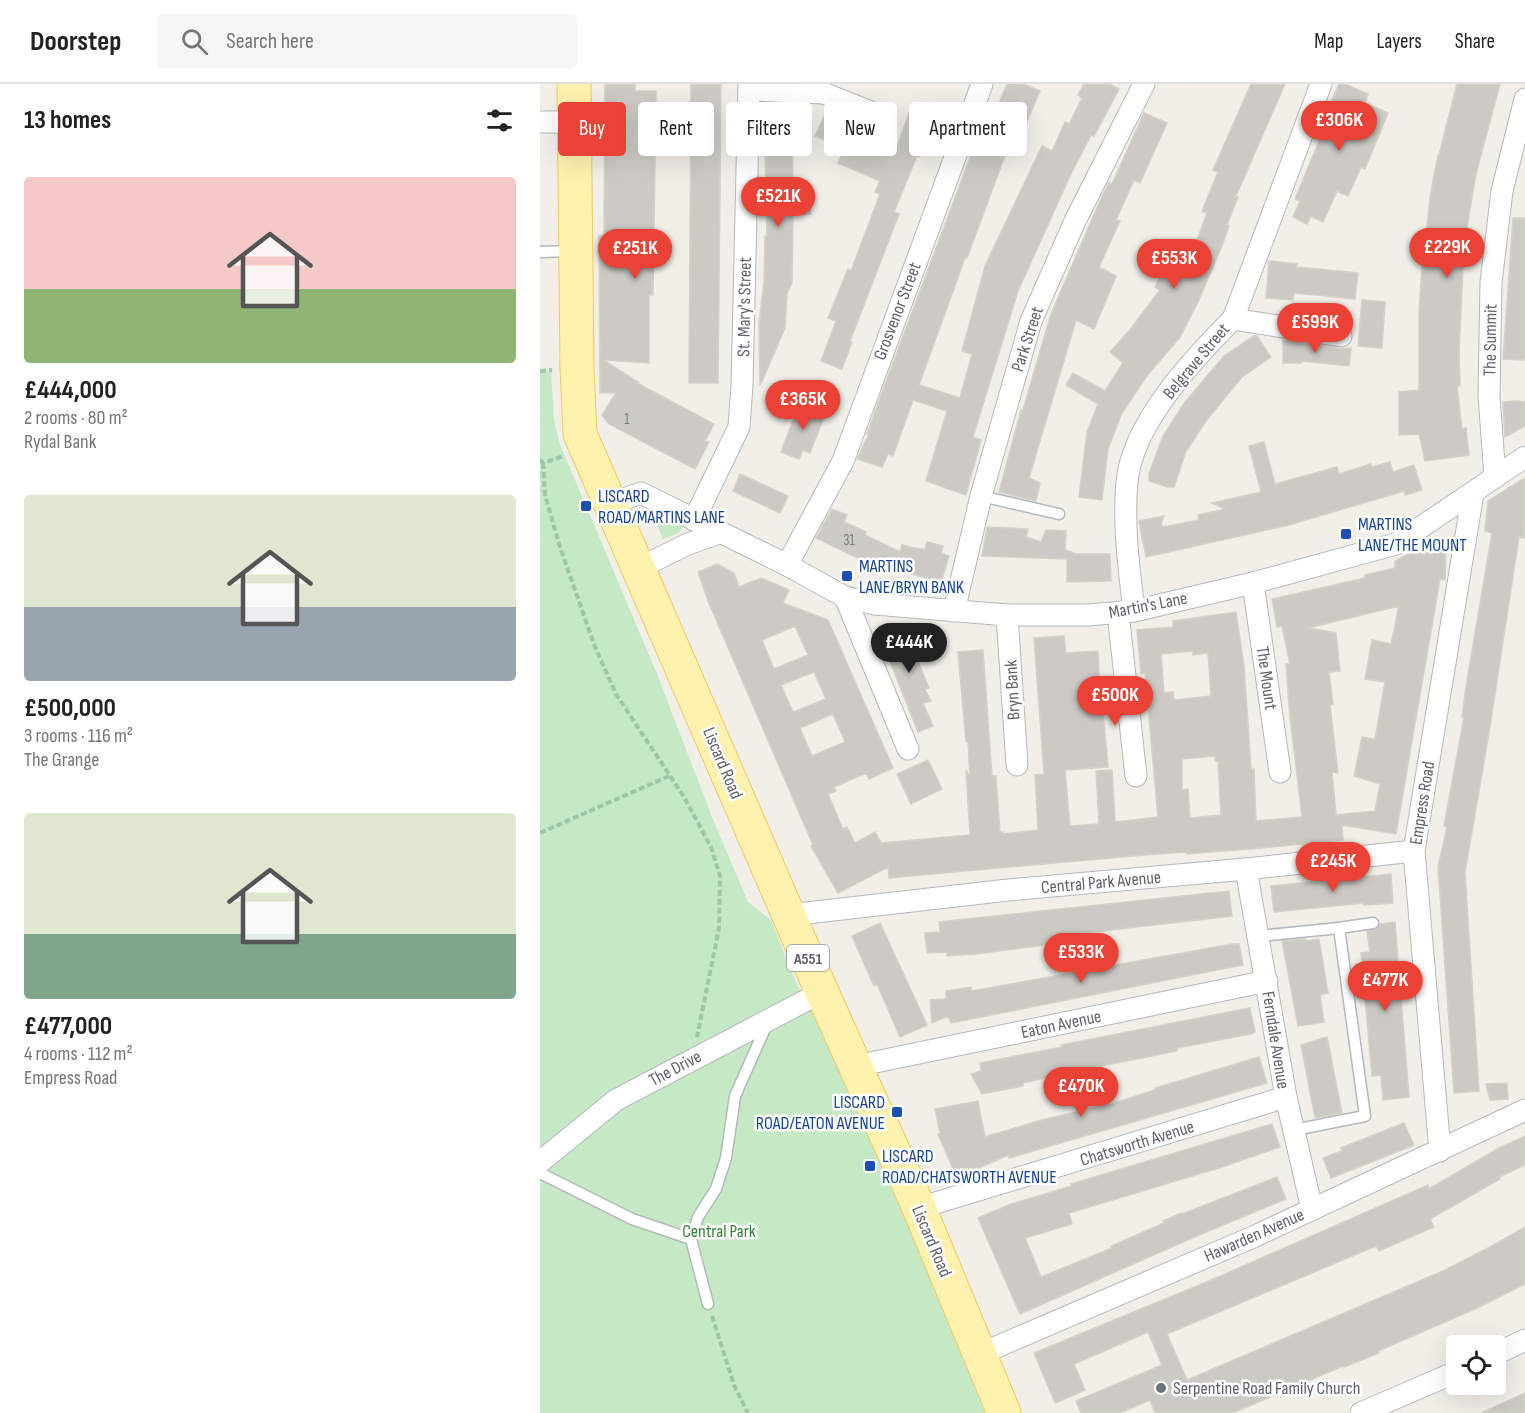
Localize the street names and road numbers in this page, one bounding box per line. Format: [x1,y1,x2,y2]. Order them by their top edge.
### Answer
street label: St. Mary's Street [733,256,756,357]
street label: Grosvenor Street [869,259,926,363]
street label: Park Street [1007,303,1048,374]
street label: The Summit [1479,303,1502,376]
street label: Belgrave Street [1159,319,1234,403]
street label: Martin's Lane [1107,588,1189,623]
street label: The Mount [1252,645,1281,712]
street label: Bryn Bank [1000,659,1025,721]
street label: Liscard Road [698,724,747,802]
street label: Empress Road [1406,760,1439,846]
street label: Central Park Avenue [1040,867,1162,898]
road number: A551 [787,945,829,971]
street label: Ferndale Avenue [1257,990,1294,1090]
street label: Eaton Avenue [1019,1006,1103,1043]
street label: The Drive [645,1046,705,1091]
street label: Chatsworth Avenue [1078,1116,1197,1171]
street label: Liscard Road [907,1202,956,1280]
street label: Hawarden Avenue [1201,1204,1307,1267]

